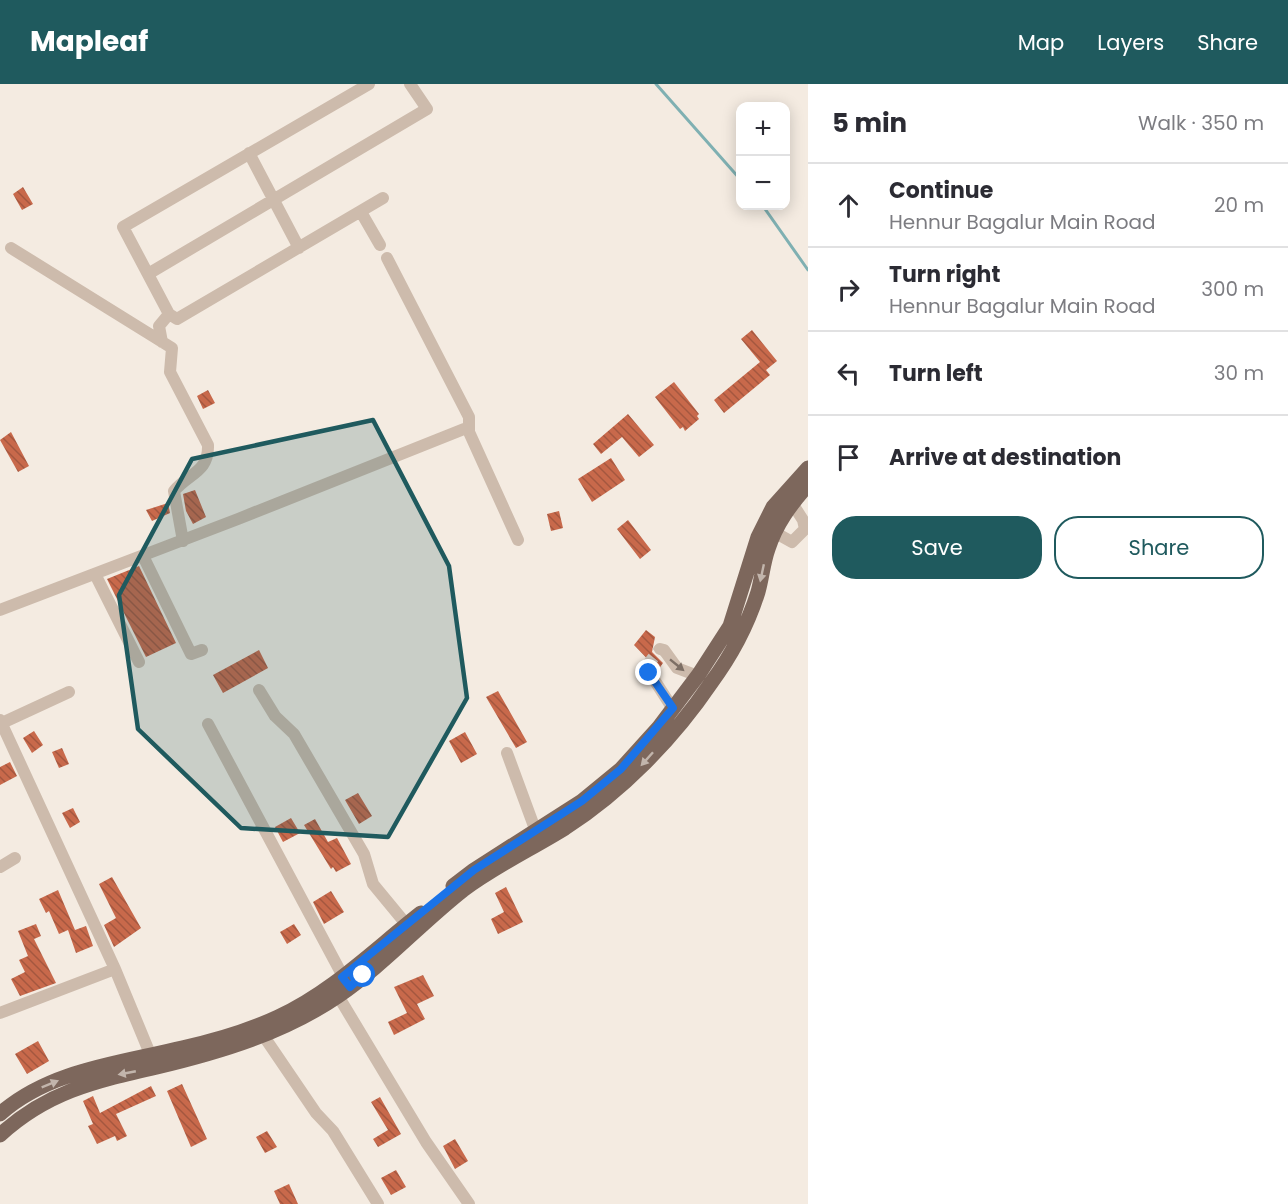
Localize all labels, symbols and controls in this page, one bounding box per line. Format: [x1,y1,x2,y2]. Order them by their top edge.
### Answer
text: Mapleaf [30,22,148,61]
text: Map [1018,28,1064,57]
text: Layers [1097,28,1164,57]
text: Share [1197,28,1258,57]
map controls [736,102,790,210]
button: + [736,102,790,156]
text: 5 min [832,105,907,141]
text: Walk · 350 m [1138,109,1264,137]
button: − [736,156,790,210]
text: Continue [889,175,993,206]
icon: ahead [832,189,865,222]
text: 20 m [1214,191,1264,219]
text: Hennur Bagalur Main Road [889,208,1156,236]
text: Turn right [889,259,1000,290]
icon: right [832,273,865,306]
text: 300 m [1201,275,1264,303]
text: Hennur Bagalur Main Road [889,292,1156,320]
icon: left [832,357,865,390]
text: Turn left [889,358,983,389]
text: 30 m [1214,359,1264,387]
icon: arrive [832,441,865,474]
text: Arrive at destination [889,442,1121,473]
button: Save [832,516,1042,579]
button: Share [1054,516,1264,579]
one-way arrow [757,563,766,582]
one-way arrow [669,658,685,671]
route end [635,659,661,685]
one-way arrow [641,751,654,766]
route start [349,961,375,987]
one-way arrow [117,1069,136,1078]
one-way arrow [41,1079,59,1088]

